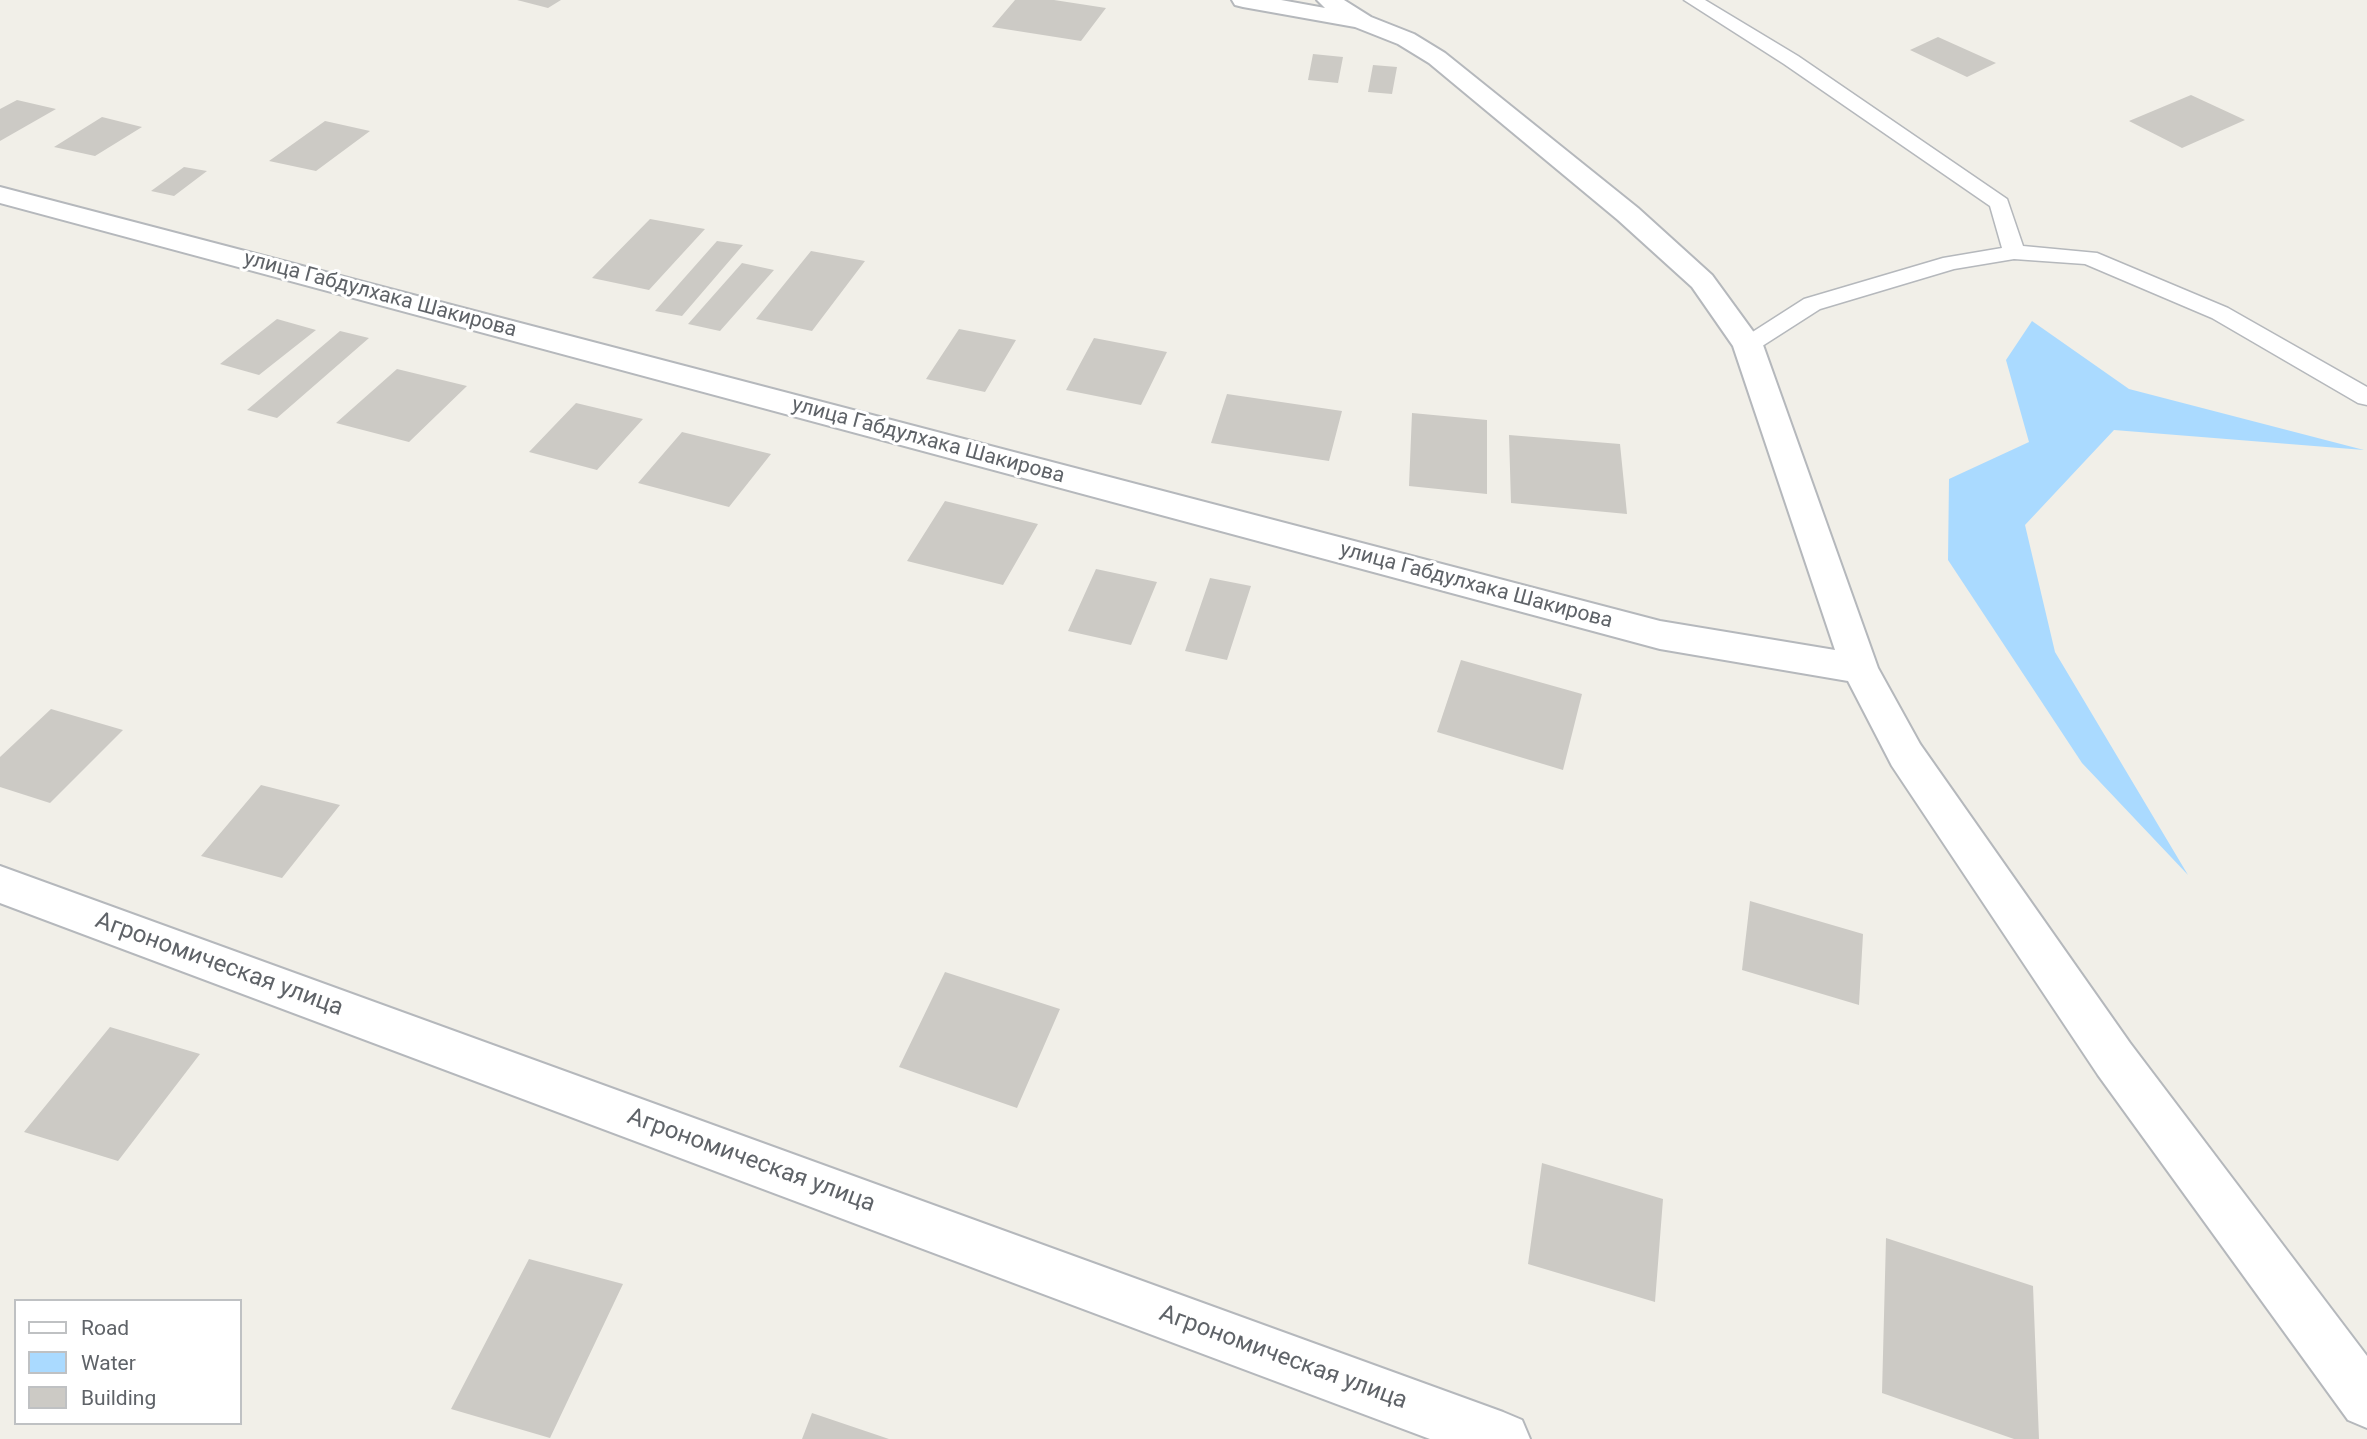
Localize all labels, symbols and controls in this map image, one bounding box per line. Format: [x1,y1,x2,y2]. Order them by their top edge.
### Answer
street label: улица Габдулхака Шакирова [241,246,519,344]
street label: улица Габдулхака Шакирова [789,392,1067,490]
street label: улица Габдулхака Шакирова [1337,537,1615,635]
street label: Агрономическая улица [91,907,347,1023]
street label: Агрономическая улица [623,1103,879,1219]
legend [14,1299,242,1425]
street label: Агрономическая улица [1155,1300,1411,1416]
text: Road [81,1316,129,1340]
text: Water [81,1351,136,1375]
text: Building [81,1386,156,1410]

